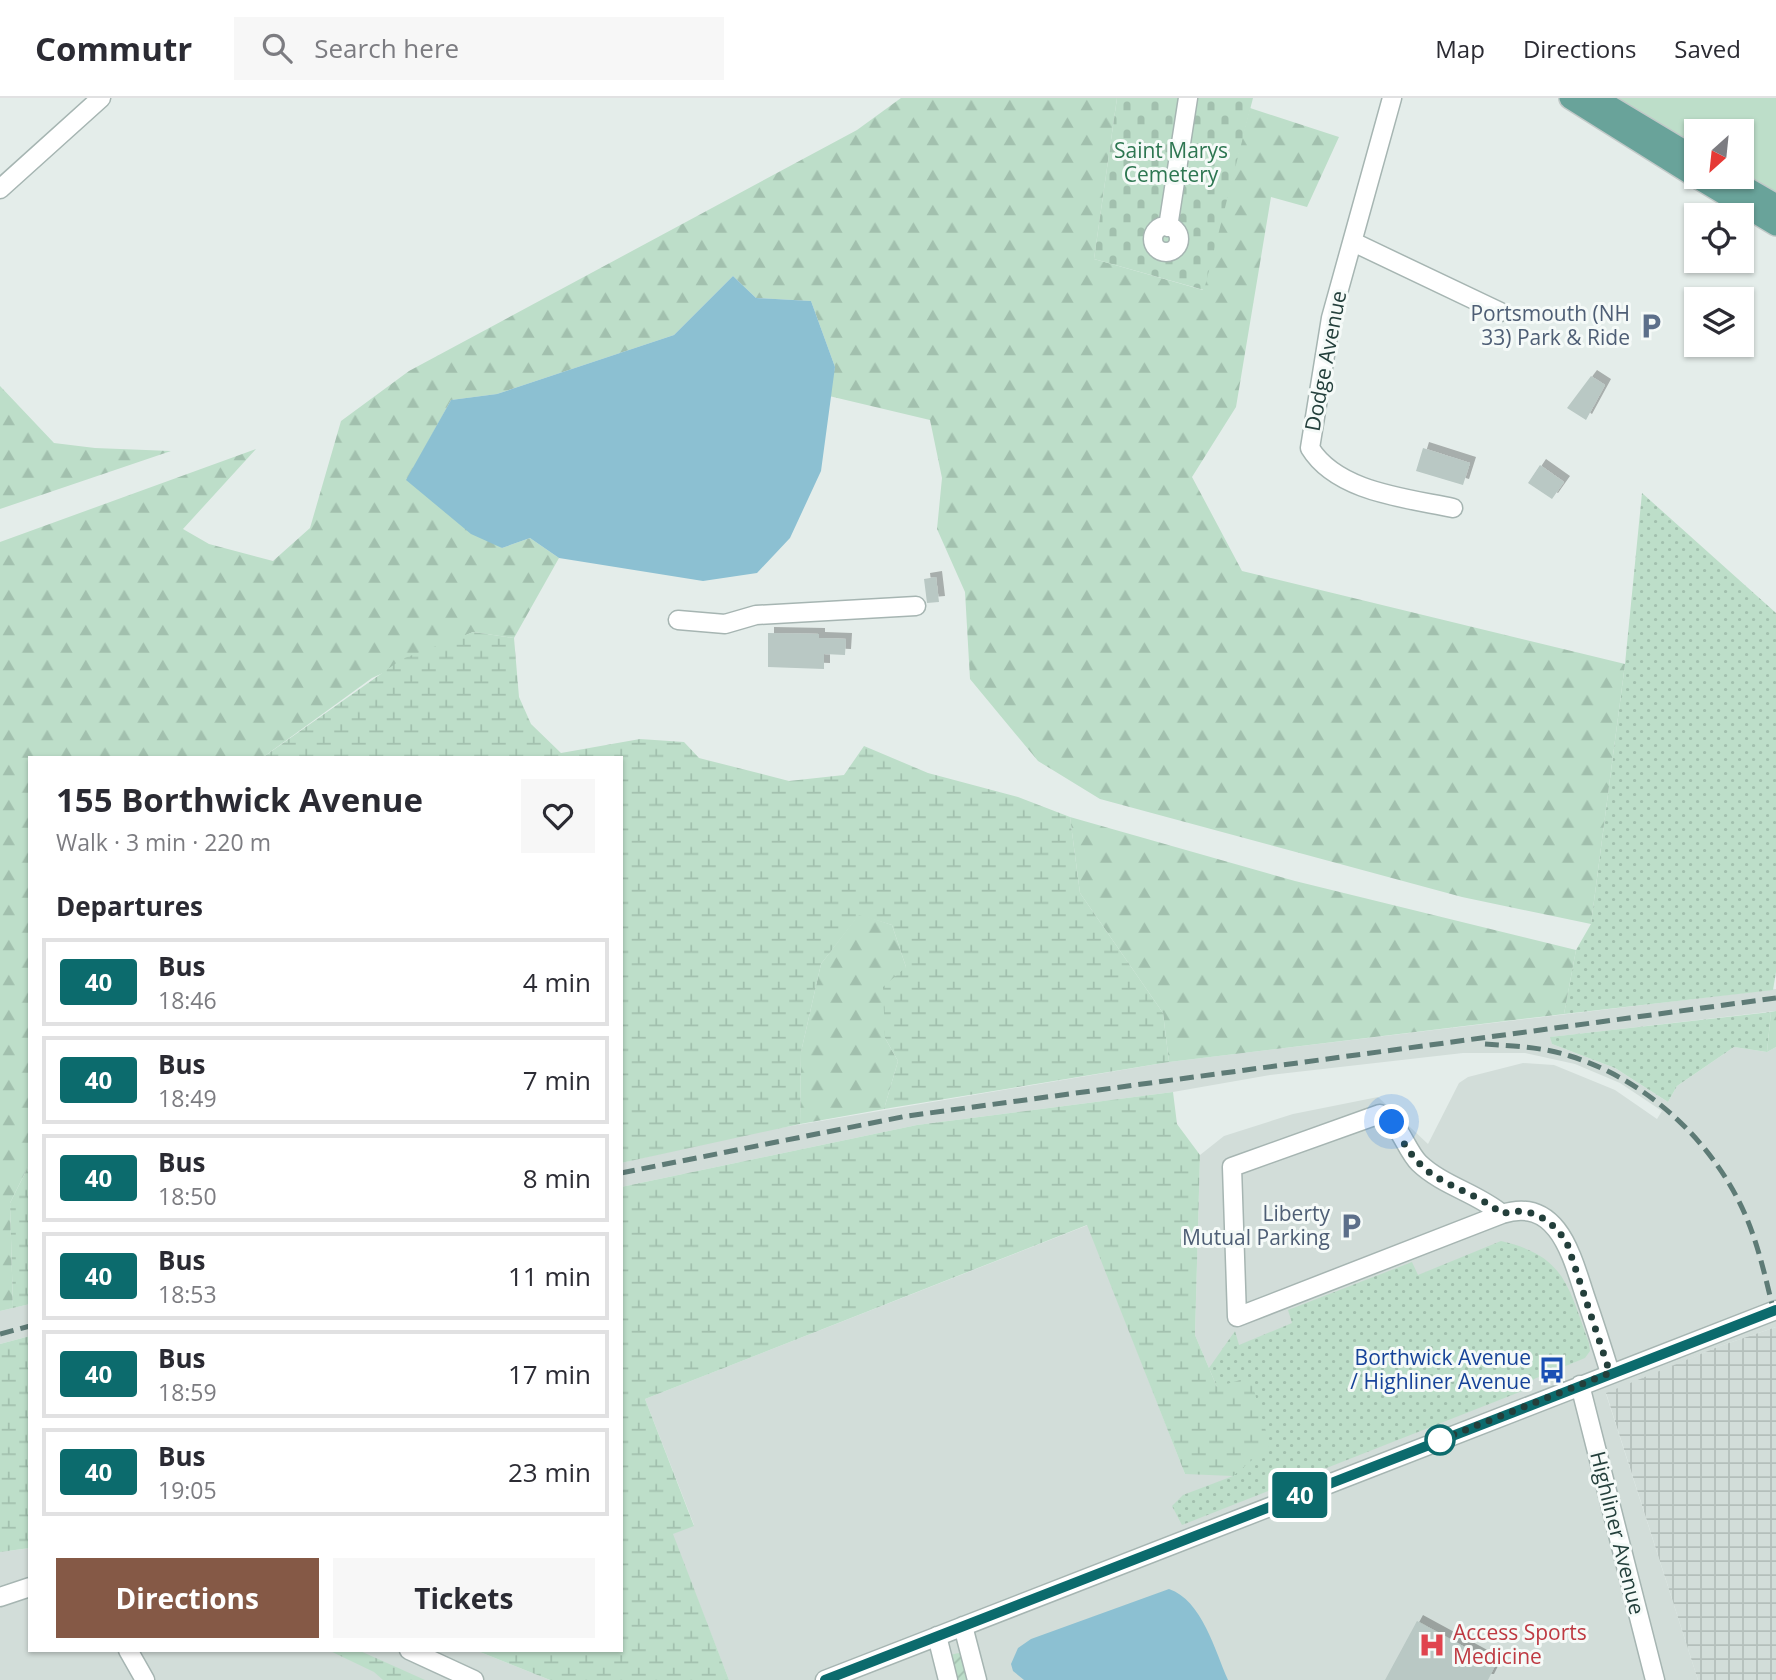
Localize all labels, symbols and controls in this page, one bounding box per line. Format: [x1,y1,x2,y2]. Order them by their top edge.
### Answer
search box [234,17,724,80]
text: Commutr [35,26,192,71]
icon: search [258,29,296,67]
text: Search here [314,30,459,66]
text: Map [1435,32,1485,65]
text: Directions [1523,32,1636,65]
text: Saved [1674,32,1741,65]
north arrow [1684,119,1754,189]
map controls [1684,119,1754,357]
park label: Saint Marys Cemetery [1114,136,1228,188]
button: locate [1684,203,1754,273]
button: layers [1684,287,1754,357]
street label: Dodge Avenue [1298,288,1352,433]
place label: Portsmouth (NH 33) Park & Ride [1470,299,1630,351]
parking icon: Portsmouth (NH 33) Park & Ride [1636,311,1666,341]
text: 155 Borthwick Avenue [56,777,423,822]
button: heart [521,779,595,853]
text: Walk · 3 min · 220 m [56,826,271,858]
text: Departures [56,888,203,924]
text: Bus [158,948,205,984]
text: 4 min [523,964,591,1000]
text: 40 [85,965,112,998]
text: 18:46 [158,984,217,1016]
text: Bus [158,1046,205,1082]
text: 7 min [523,1062,591,1098]
text: 40 [85,1063,112,1096]
text: 18:49 [158,1082,217,1114]
your location [1374,1104,1409,1139]
text: Bus [158,1144,205,1180]
text: 8 min [523,1160,591,1196]
text: 40 [85,1161,112,1194]
text: 18:50 [158,1180,217,1212]
place label: Liberty Mutual Parking [1182,1199,1330,1251]
parking icon: Liberty Mutual Parking [1336,1211,1366,1241]
text: Bus [158,1242,205,1278]
text: 11 min [508,1258,591,1294]
text: 40 [85,1259,112,1292]
text: 18:53 [158,1278,217,1310]
text: Bus [158,1340,205,1376]
place label: Borthwick Avenue / Highliner Avenue [1350,1343,1531,1395]
bus stop icon: Borthwick Avenue / Highliner Avenue [1537,1355,1567,1385]
text: 17 min [508,1356,591,1392]
text: 40 [85,1357,112,1390]
text: 18:59 [158,1376,217,1408]
unlabelled marker [1425,1425,1455,1455]
text: Bus [158,1438,205,1474]
street label: Highliner Avenue [1584,1448,1652,1617]
text: 23 min [508,1454,591,1490]
text: 40 [85,1455,112,1488]
line badge: 40 [1268,1472,1332,1518]
text: 19:05 [158,1474,217,1506]
text: 40 [1286,1478,1314,1511]
button: Directions [56,1558,319,1638]
button: Tickets [333,1558,595,1638]
place label: Access Sports Medicine [1453,1618,1587,1670]
hospital icon: Access Sports Medicine [1417,1630,1447,1660]

